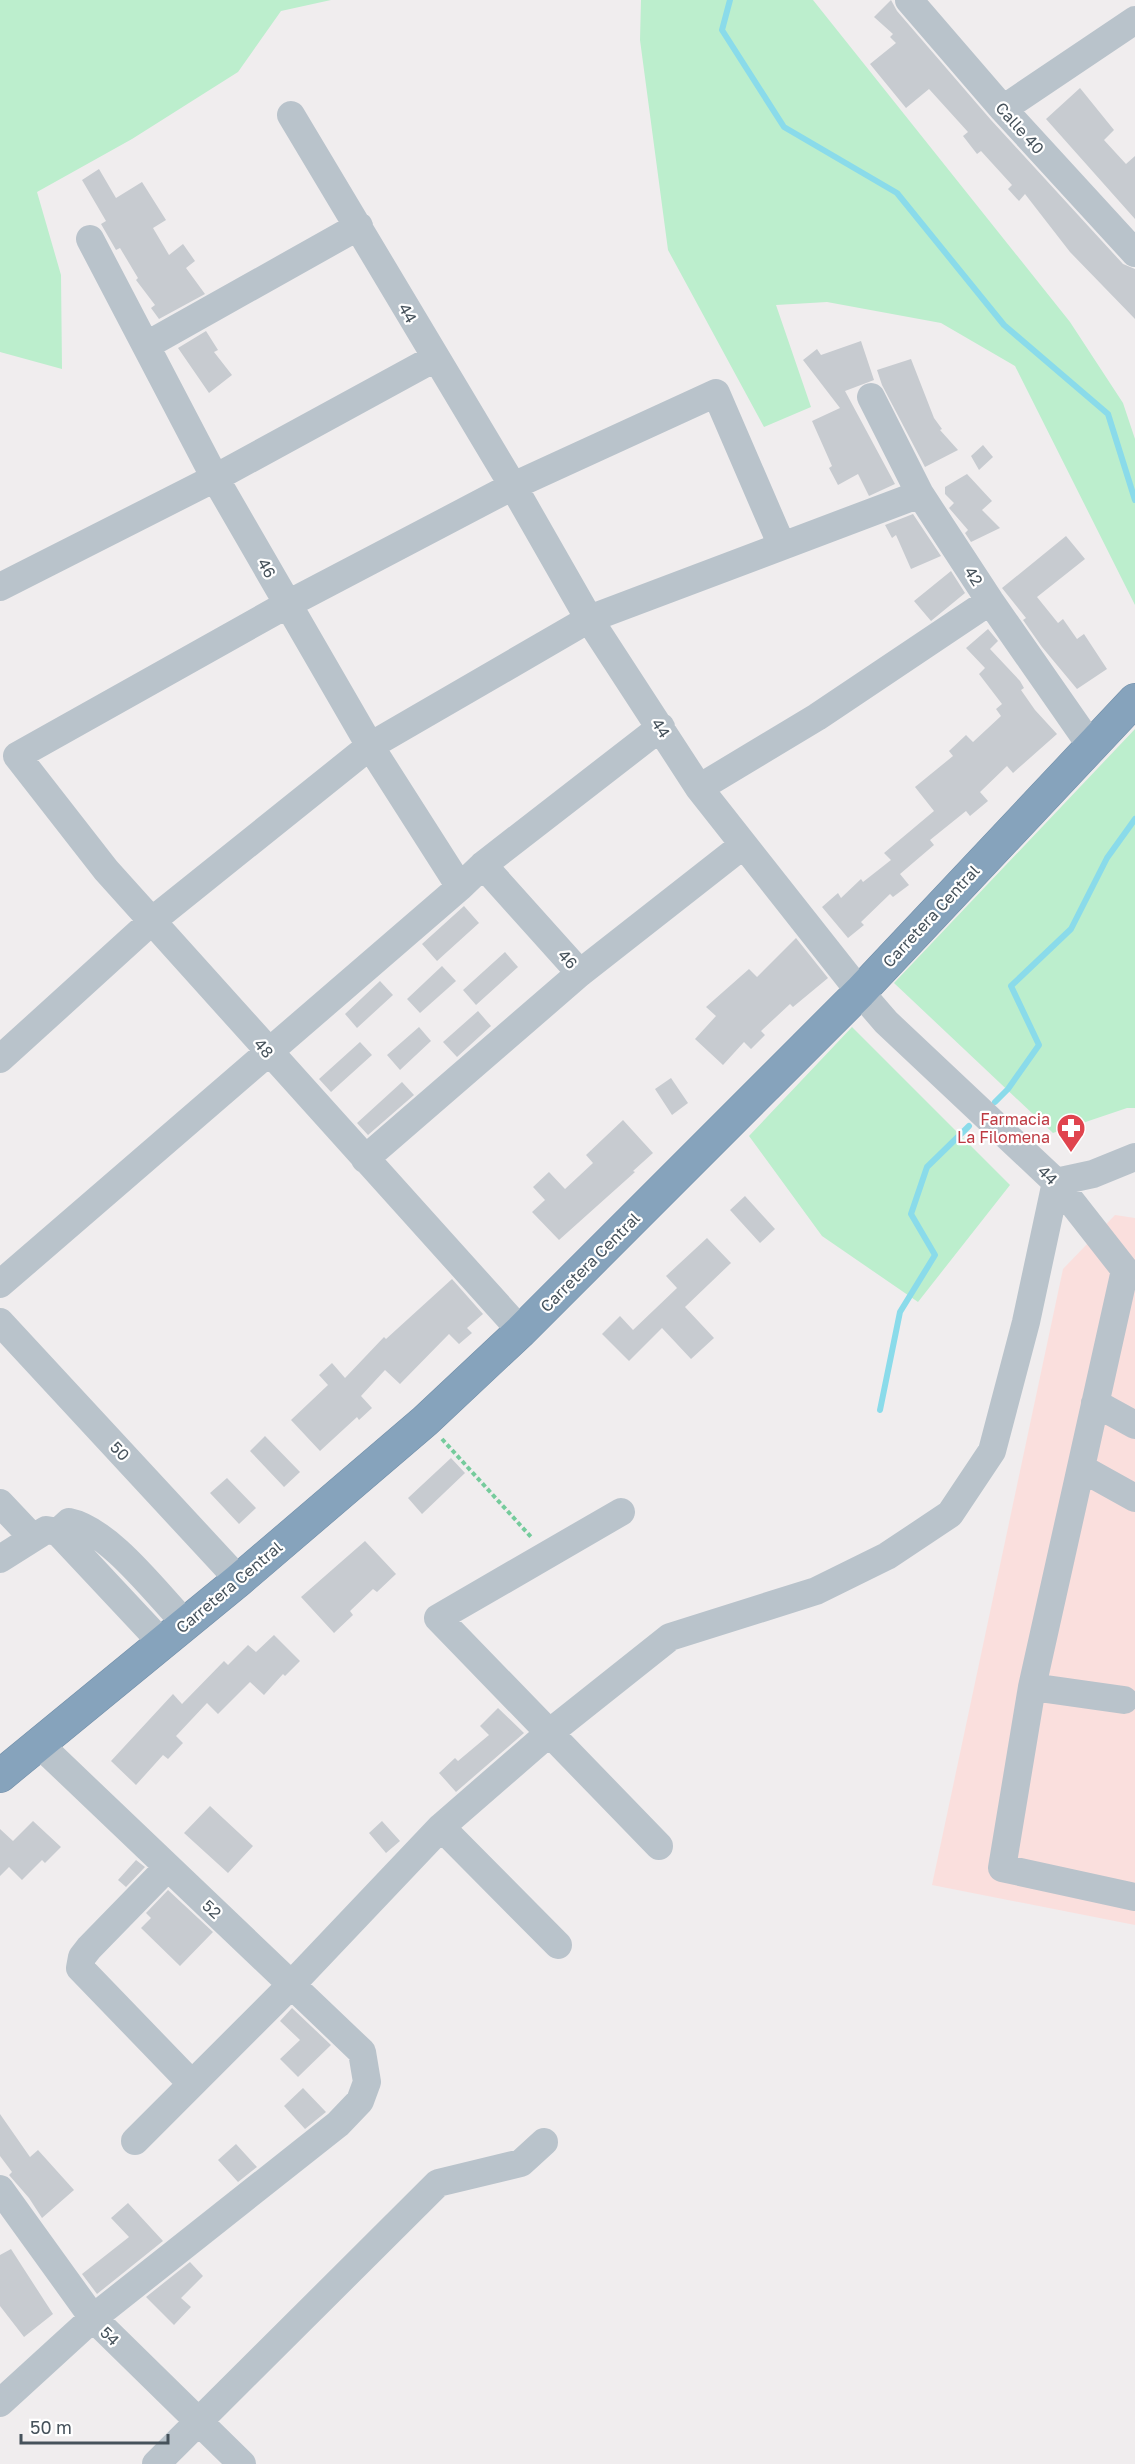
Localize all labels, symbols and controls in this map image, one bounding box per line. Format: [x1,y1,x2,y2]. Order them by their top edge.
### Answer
street label: Calle 40 [992,98,1048,158]
street label: 44 [394,300,422,326]
street label: 46 [253,555,281,581]
street label: 42 [960,563,988,589]
street label: 44 [647,714,675,742]
street label: Carretera Central [878,861,984,971]
street label: 46 [554,945,582,973]
street label: 48 [250,1034,278,1062]
place label: Farmacia La Filomena [957,1109,1050,1147]
pharmacy icon: Farmacia La Filomena [1055,1112,1087,1154]
street label: 44 [1034,1161,1062,1189]
street label: Carretera Central [536,1208,644,1316]
street label: 50 [106,1437,134,1465]
street label: Carretera Central [172,1537,286,1637]
street label: 52 [198,1895,226,1923]
street label: 54 [96,2322,124,2350]
scale bar [21,2407,168,2445]
text: 50 m [30,2416,72,2438]

